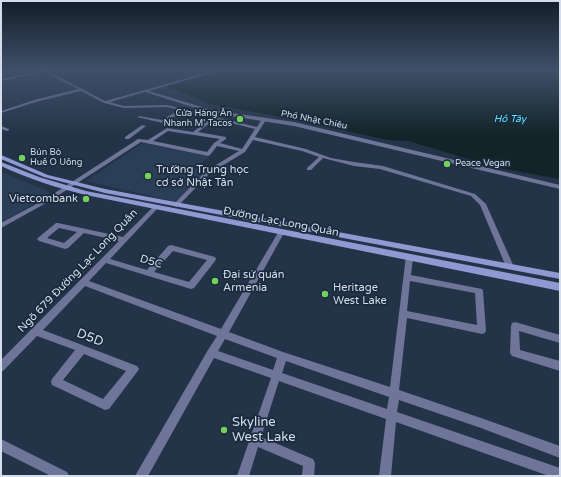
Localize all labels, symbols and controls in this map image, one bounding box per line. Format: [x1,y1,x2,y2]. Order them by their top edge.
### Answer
street label: Phố Nhật Chiêu [280,108,348,132]
place label: Cửa Hàng Ăn Nhanh M' Tacos [164,109,232,130]
water label: Hồ Tây [494,113,526,125]
marker: Cửa Hàng Ăn Nhanh M' Tacos [235,114,245,124]
place label: Bún Bò Huế O Uông [30,148,83,169]
marker: Bún Bò Huế O Uông [17,153,27,163]
marker: Peace Vegan [442,159,452,169]
place label: Peace Vegan [455,159,510,169]
place label: Trường Trung học cơ sở Nhật Tân [156,163,249,189]
marker: Trường Trung học cơ sở Nhật Tân [143,171,153,181]
place label: Vietcombank [9,192,78,206]
marker: Vietcombank [81,194,91,204]
street label: Đường Lạc Long Quân [222,204,340,240]
street label: Ngõ 679 Đường Lạc Long Quân [16,207,140,335]
street label: D5C [138,252,164,272]
place label: Đại sứ quán Armenia [223,268,284,294]
marker: Đại sứ quán Armenia [210,276,220,286]
place label: Heritage West Lake [333,281,387,307]
marker: Heritage West Lake [320,289,330,299]
street label: D5D [74,326,106,350]
place label: Skyline West Lake [232,415,296,446]
marker: Skyline West Lake [219,425,229,435]

